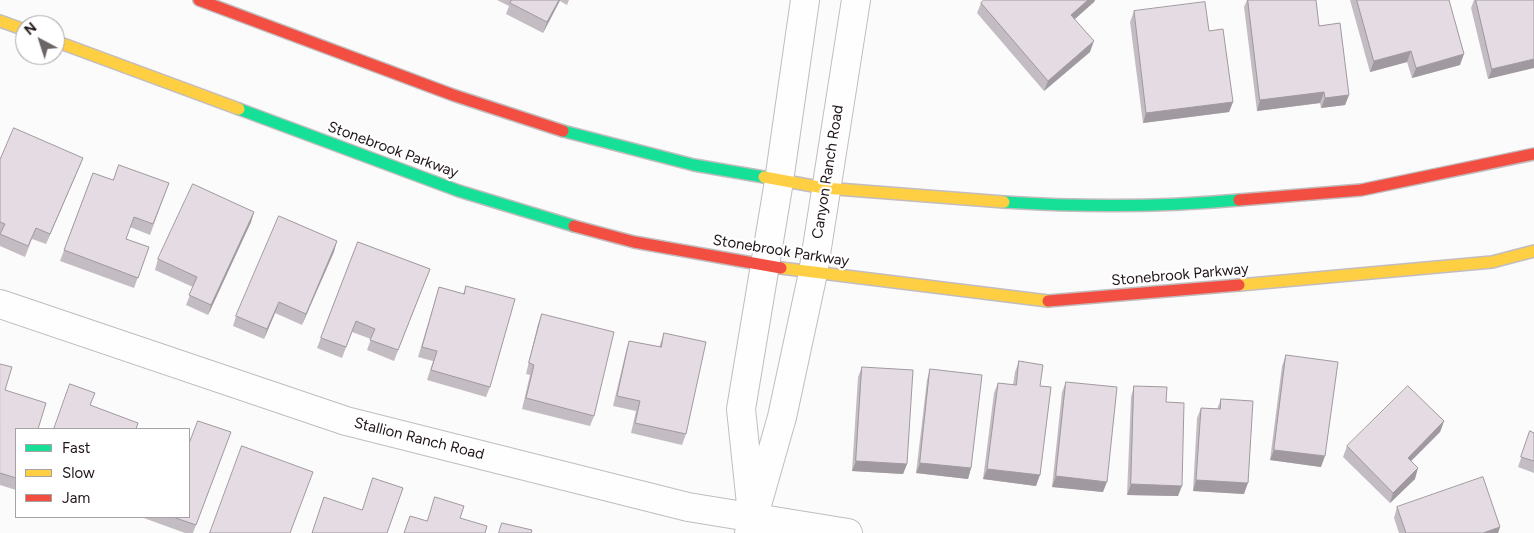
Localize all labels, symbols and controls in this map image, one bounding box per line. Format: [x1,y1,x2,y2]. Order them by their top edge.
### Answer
north arrow [15,15,65,65]
text: N [21,19,40,39]
street label: Canyon Ranch Road [809,104,847,240]
street label: Stonebrook Parkway [325,118,461,182]
street label: Stonebrook Parkway [711,231,851,271]
street label: Stonebrook Parkway [1111,260,1249,290]
street label: Stallion Ranch Road [352,414,486,464]
legend [15,428,190,518]
text: Fast [62,439,90,457]
text: Slow [62,464,95,482]
text: Jam [62,489,90,507]

